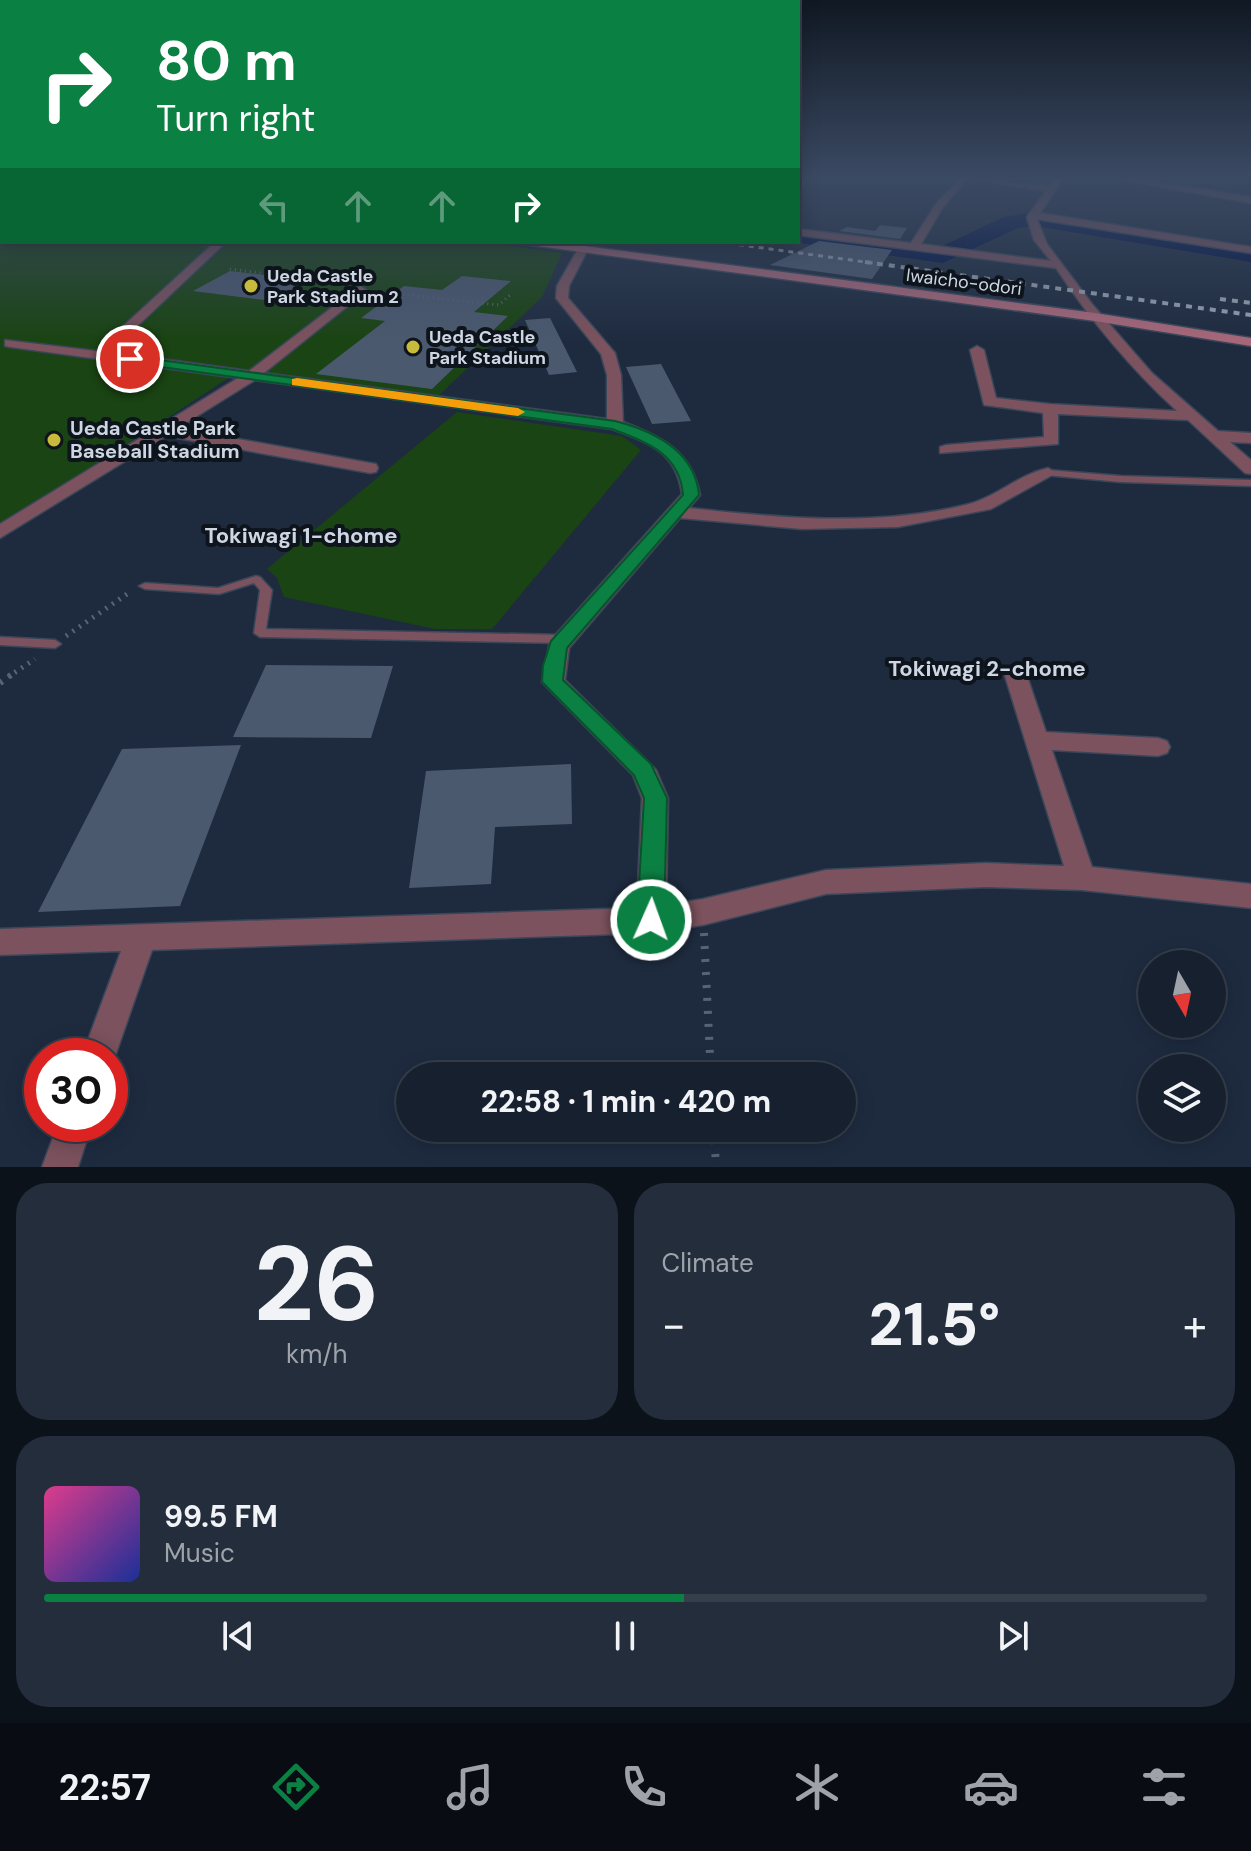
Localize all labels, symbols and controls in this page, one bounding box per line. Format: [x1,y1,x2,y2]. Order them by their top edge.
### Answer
text: 80 m [156,24,297,97]
icon: right [24,32,128,136]
text: Turn right [156,95,315,142]
icon: left [252,184,296,228]
icon: ahead [336,184,380,228]
icon: ahead [420,184,464,228]
icon: right [504,184,548,228]
street label: Iwaicho-odori [905,263,1023,301]
place label: Ueda Castle Park Stadium 2 [267,264,399,309]
marker: Ueda Castle Park Stadium 2 [242,277,260,295]
pin [96,325,164,393]
place label: Ueda Castle Park Stadium [429,325,546,370]
icon: arrive [108,337,152,381]
marker: Ueda Castle Park Stadium [404,338,422,356]
place label: Ueda Castle Park Baseball Stadium [70,415,240,464]
marker: Ueda Castle Park Baseball Stadium [45,431,63,449]
district label: Tokiwagi 1-chome [205,521,397,550]
district label: Tokiwagi 2-chome [888,654,1086,683]
position arrow [609,878,693,962]
north arrow [1138,950,1226,1038]
map controls [1138,950,1226,1142]
speed limit sign: 30 [24,1038,128,1142]
button: layers [1138,1054,1226,1142]
text: 22:58 · 1 min · 420 m [481,1082,771,1121]
text: 26 [254,1217,380,1352]
text: Climate [662,1246,754,1280]
text: 21.5° [868,1285,1000,1364]
text: − [662,1296,686,1354]
text: + [1183,1296,1207,1354]
text: km/h [286,1337,347,1371]
text: 99.5 FM [164,1497,278,1536]
text: Music [164,1536,235,1570]
icon: previous [216,1614,260,1658]
icon: pause [603,1614,647,1658]
icon: next [991,1614,1035,1658]
icon: directions [268,1759,324,1815]
icon: music [442,1759,498,1815]
icon: phone [616,1759,672,1815]
icon: climate [789,1759,845,1815]
icon: car [963,1759,1019,1815]
icon: filters [1136,1759,1192,1815]
text: 22:57 [59,1764,151,1811]

